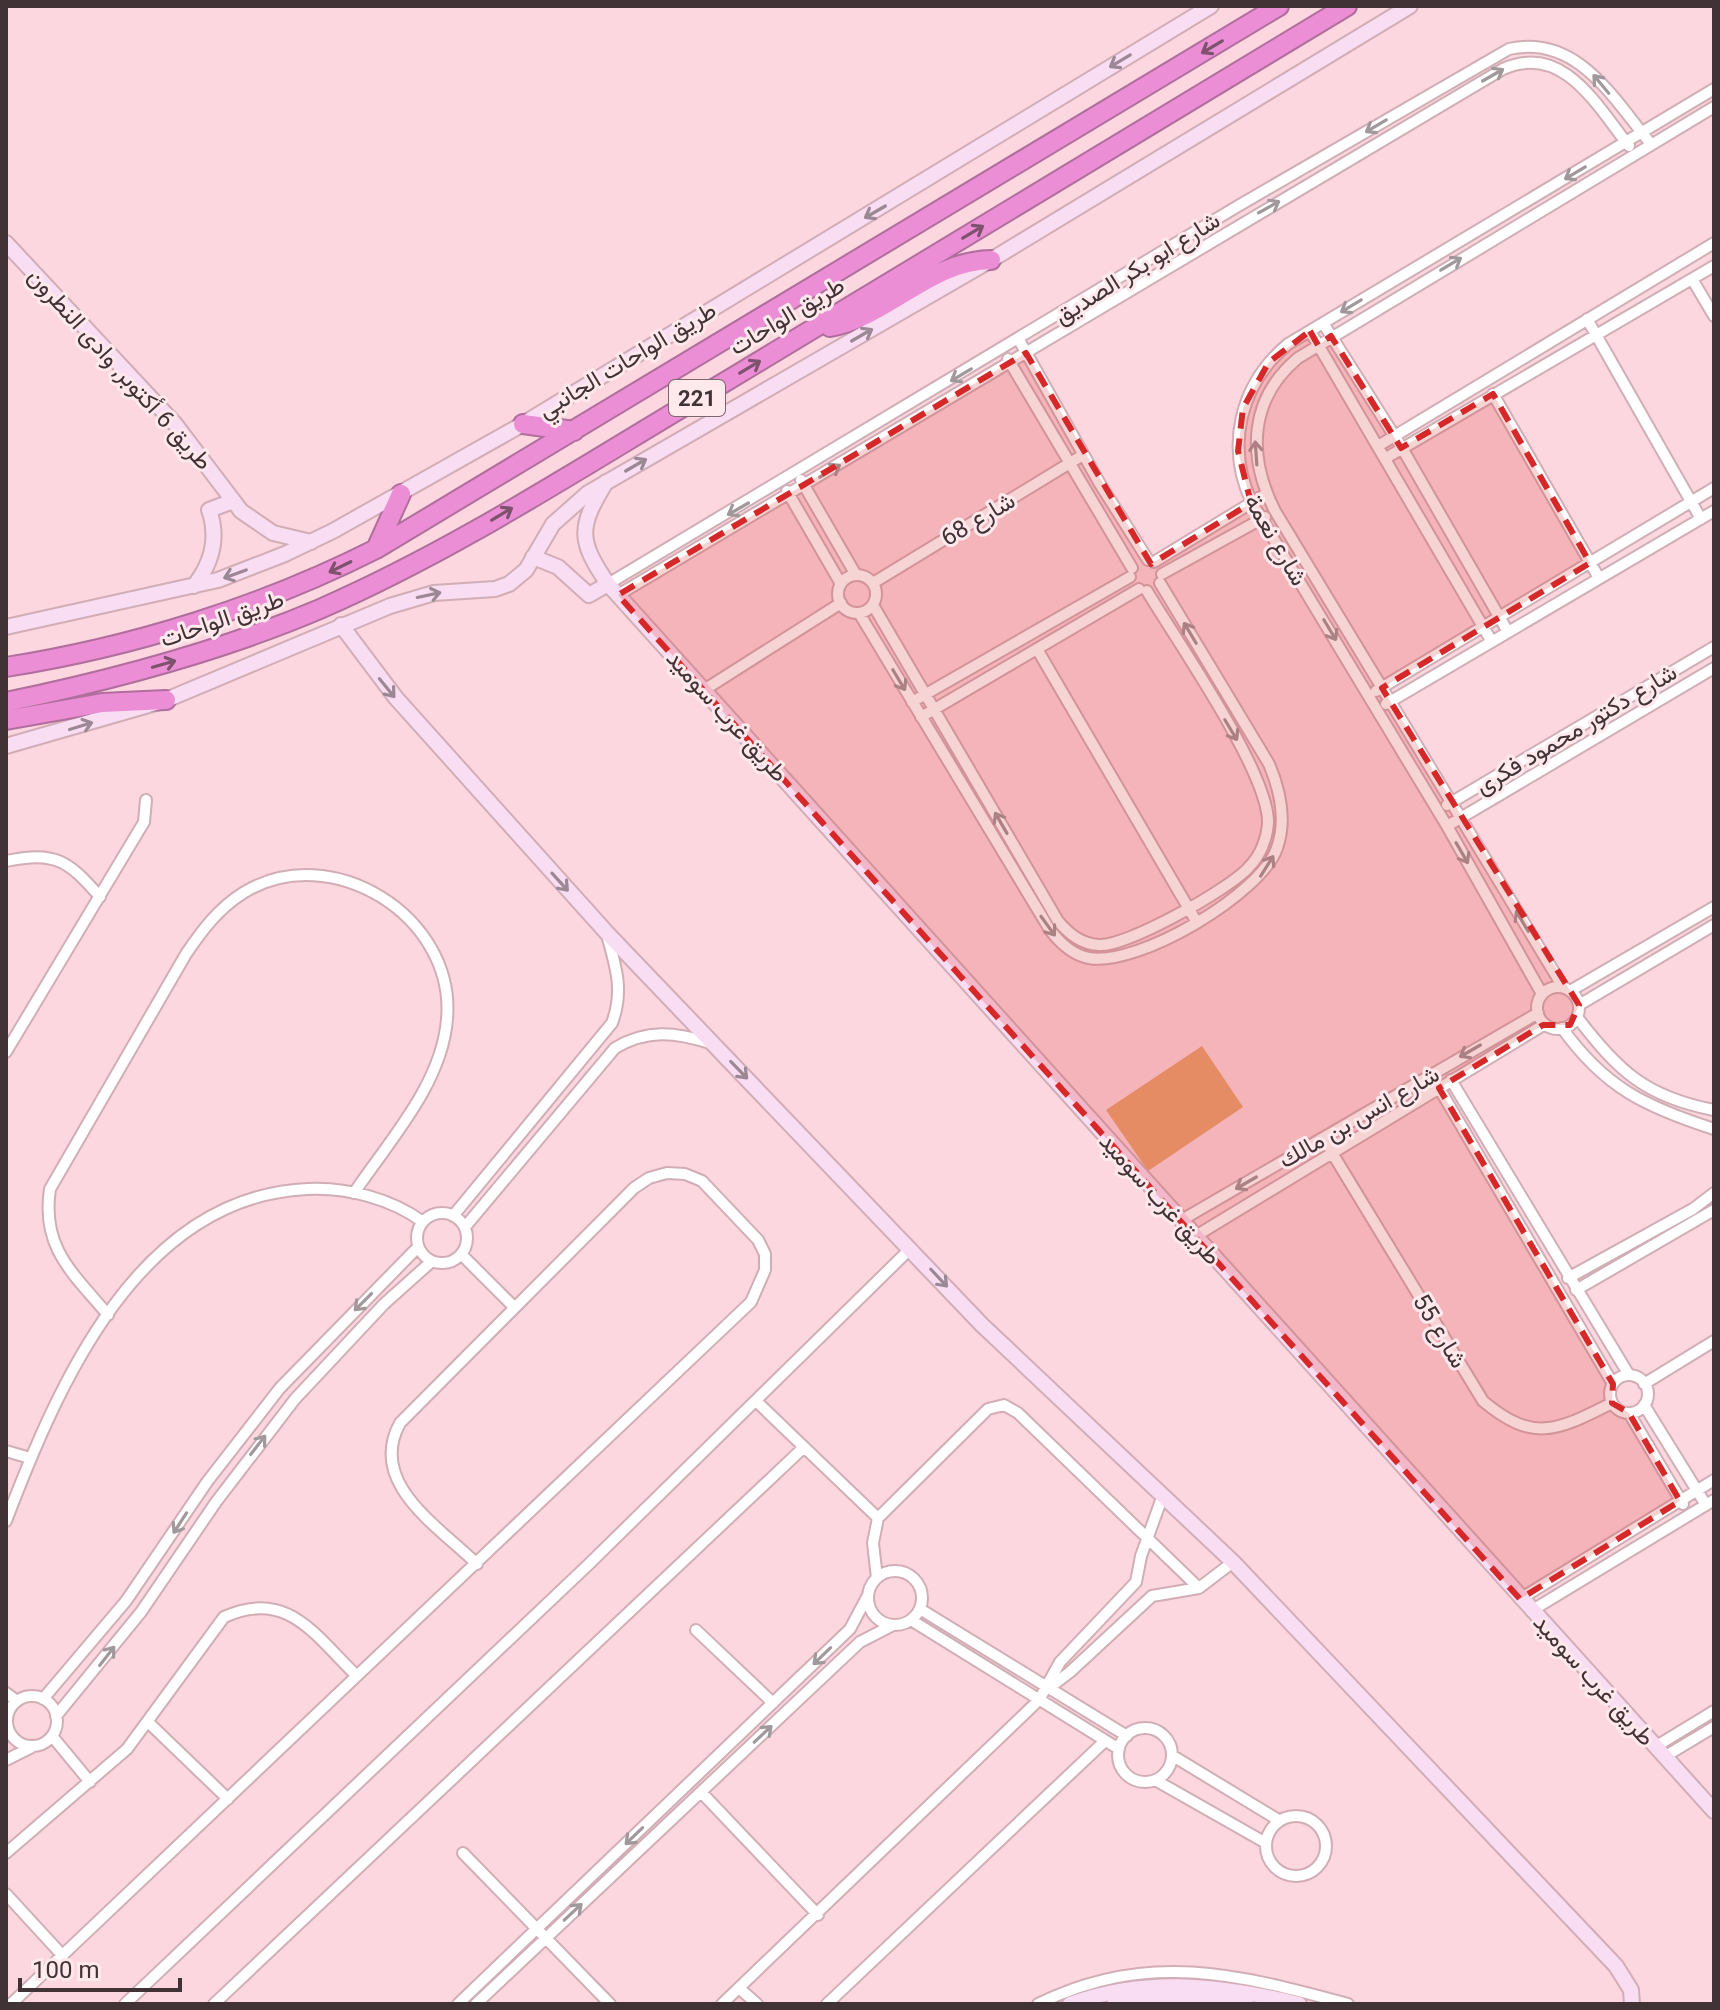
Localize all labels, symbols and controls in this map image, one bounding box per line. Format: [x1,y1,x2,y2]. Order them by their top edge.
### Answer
one-way arrow [1201,39,1224,55]
one-way arrow [1109,53,1132,69]
one-way arrow [1481,67,1504,83]
one-way arrow [1592,75,1610,95]
one-way arrow [1365,118,1388,134]
one-way arrow [1564,165,1587,181]
one-way arrow [1257,198,1280,214]
one-way arrow [864,204,887,220]
street label: شارع ابو بكر الصديق [1049,206,1226,332]
one-way arrow [961,224,983,241]
one-way arrow [1439,256,1462,272]
street label: طريق 6 أكتوبر, وادى النطرون [21,262,218,476]
street label: طريق الواحات [725,271,850,362]
street label: طريق الواحات الجانبي [533,296,724,429]
one-way arrow [1340,299,1364,314]
one-way arrow [849,327,873,342]
one-way arrow [738,359,761,375]
one-way arrow [950,368,973,384]
road number: 221 [669,380,725,416]
one-way arrow [1248,440,1263,467]
one-way arrow [624,457,647,473]
one-way arrow [818,463,841,479]
street label: شارع 68 [936,486,1021,554]
street label: شارع نعمة [1237,489,1313,592]
one-way arrow [726,501,749,517]
one-way arrow [490,506,513,522]
one-way arrow [328,560,352,575]
one-way arrow [223,567,248,582]
street label: طريق الواحات [157,585,288,654]
one-way arrow [416,587,441,602]
one-way arrow [1322,618,1338,641]
one-way arrow [1182,622,1198,645]
street label: طريق غرب سوميد [660,644,793,788]
one-way arrow [150,656,176,671]
street label: شارع دكتور محمود فكرى [1470,658,1683,802]
one-way arrow [891,668,907,691]
one-way arrow [378,677,396,698]
one-way arrow [69,718,94,733]
one-way arrow [1223,718,1239,741]
one-way arrow [993,812,1009,835]
one-way arrow [1455,841,1470,865]
one-way arrow [1259,855,1275,878]
one-way arrow [551,872,569,892]
one-way arrow [1514,910,1530,933]
one-way arrow [1040,915,1056,937]
one-way arrow [1459,1043,1482,1059]
one-way arrow [730,1060,749,1080]
street label: شارع انس بن مالك [1274,1060,1445,1176]
street label: طريق غرب سوميد [1093,1127,1226,1271]
one-way arrow [1235,1175,1258,1191]
one-way arrow [929,1268,948,1288]
street label: شارع 55 [1405,1289,1473,1374]
one-way arrow [353,1292,373,1311]
one-way arrow [249,1435,267,1456]
one-way arrow [172,1511,188,1534]
street label: طريق غرب سوميد [1527,1608,1660,1752]
one-way arrow [98,1646,116,1667]
one-way arrow [812,1647,832,1666]
one-way arrow [752,1725,772,1744]
one-way arrow [625,1826,644,1845]
one-way arrow [563,1903,583,1922]
scale bar [20,1942,180,1992]
text: 100 m [32,1956,99,1984]

